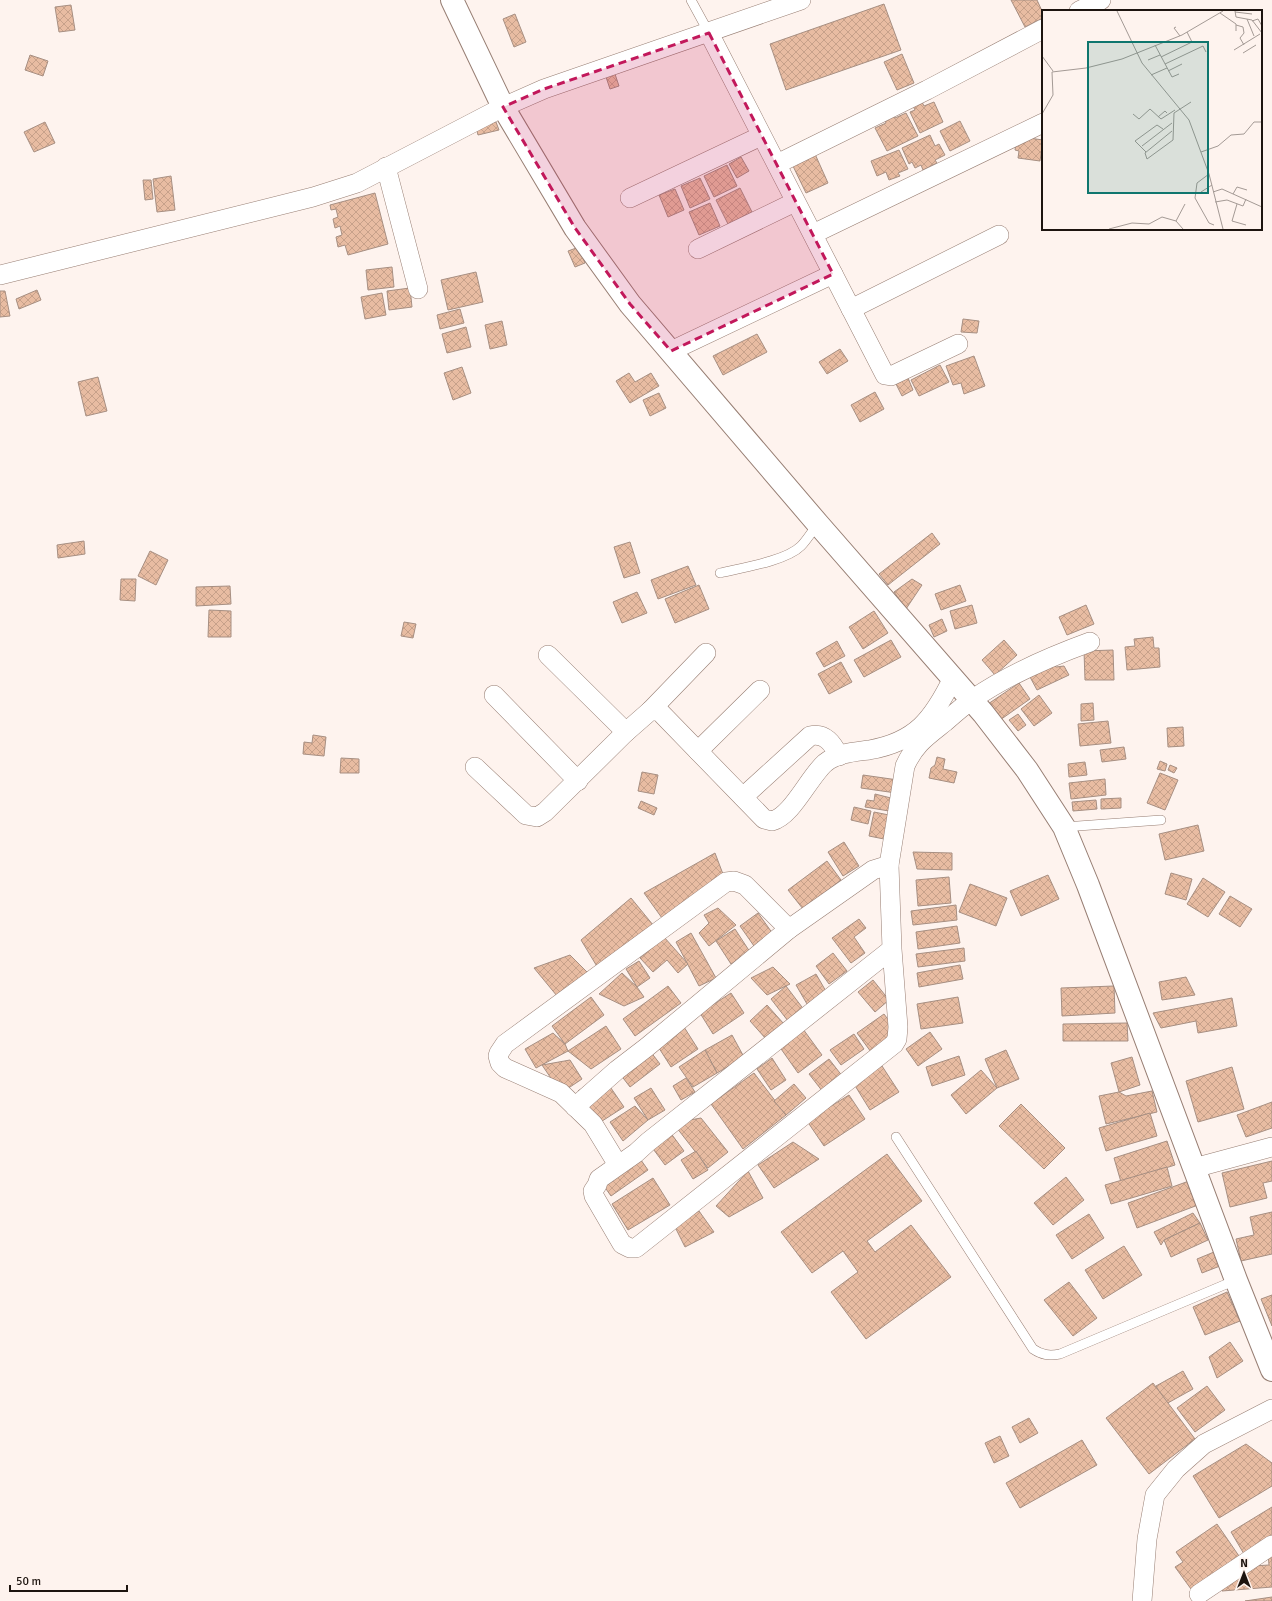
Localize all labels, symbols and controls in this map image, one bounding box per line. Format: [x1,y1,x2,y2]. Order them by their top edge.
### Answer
inset map [1042,10,1262,230]
north arrow [1224,1553,1264,1593]
text: N [1240,1557,1248,1570]
scale bar [10,1567,127,1593]
text: 50 m [16,1574,41,1589]

